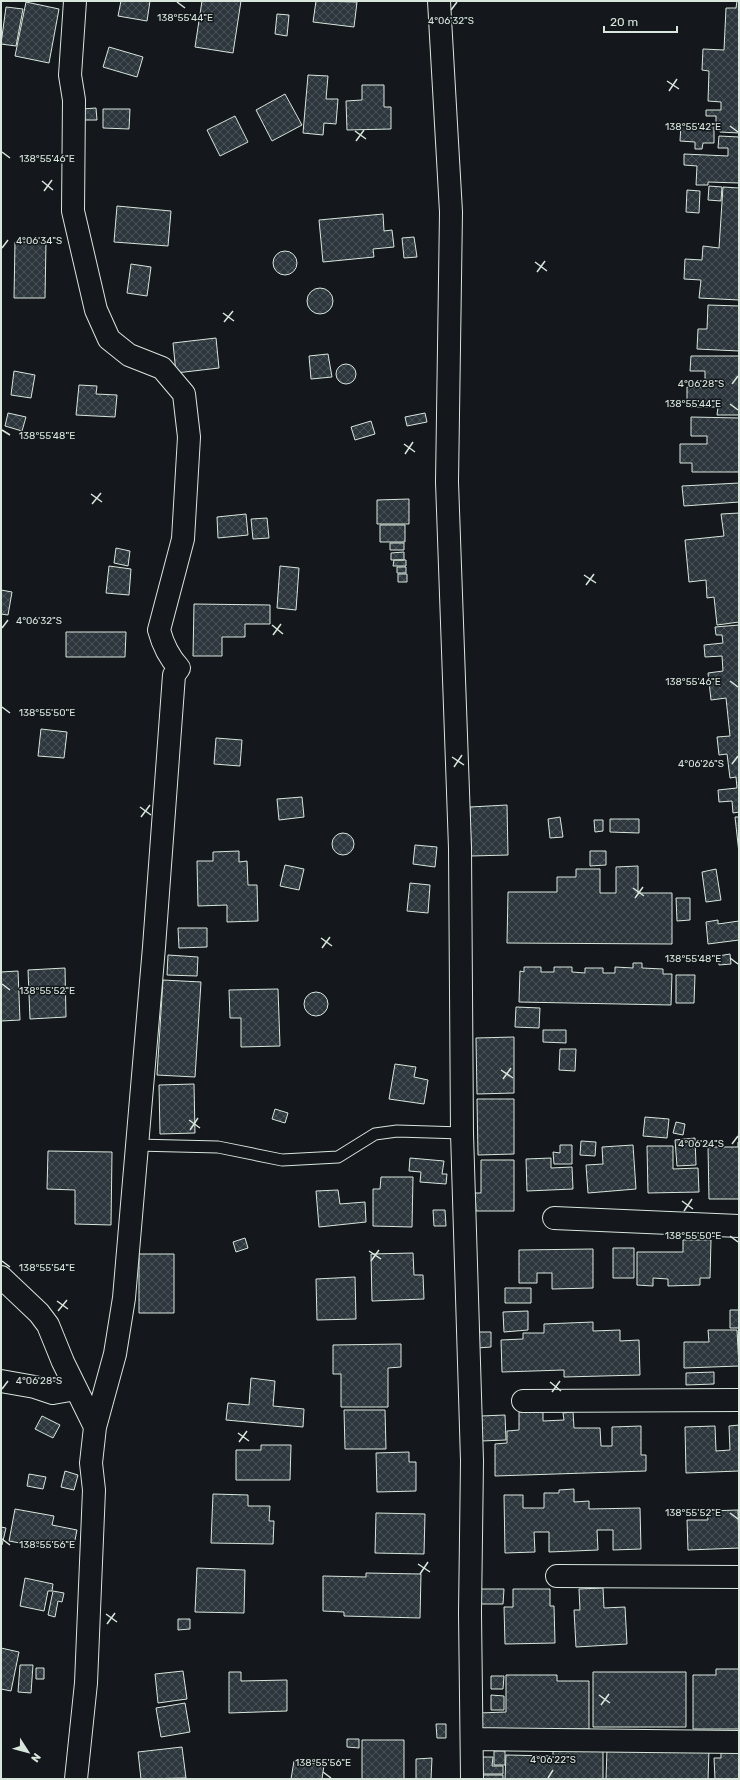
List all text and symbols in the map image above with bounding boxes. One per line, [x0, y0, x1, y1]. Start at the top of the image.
scale bar [604, 8, 677, 34]
text: 138°55'44"E [157, 12, 213, 24]
text: 4°06'32"S [428, 15, 474, 27]
text: 20 m [610, 15, 638, 29]
text: 138°55'42"E [665, 121, 721, 133]
text: 138°55'46"E [19, 153, 75, 165]
text: 4°06'34"S [16, 235, 62, 247]
text: 4°06'28"S [678, 378, 724, 390]
text: 138°55'44"E [665, 398, 721, 410]
text: 138°55'48"E [19, 430, 75, 442]
text: 4°06'32"S [16, 615, 62, 627]
text: 138°55'46"E [665, 676, 721, 688]
text: 138°55'50"E [19, 707, 75, 719]
text: 4°06'26"S [678, 758, 724, 770]
text: 138°55'48"E [665, 953, 721, 965]
text: 138°55'52"E [19, 985, 75, 997]
text: 4°06'24"S [678, 1138, 724, 1150]
text: 138°55'50"E [665, 1230, 721, 1242]
text: 138°55'54"E [19, 1262, 75, 1274]
text: 4°06'28"S [16, 1375, 62, 1387]
text: 138°55'52"E [665, 1507, 721, 1519]
text: 138°55'56"E [19, 1539, 75, 1551]
north arrow [8, 1732, 48, 1772]
text: N [28, 1751, 43, 1765]
text: 4°06'22"S [530, 1754, 576, 1766]
text: 138°55'56"E [295, 1757, 351, 1769]

